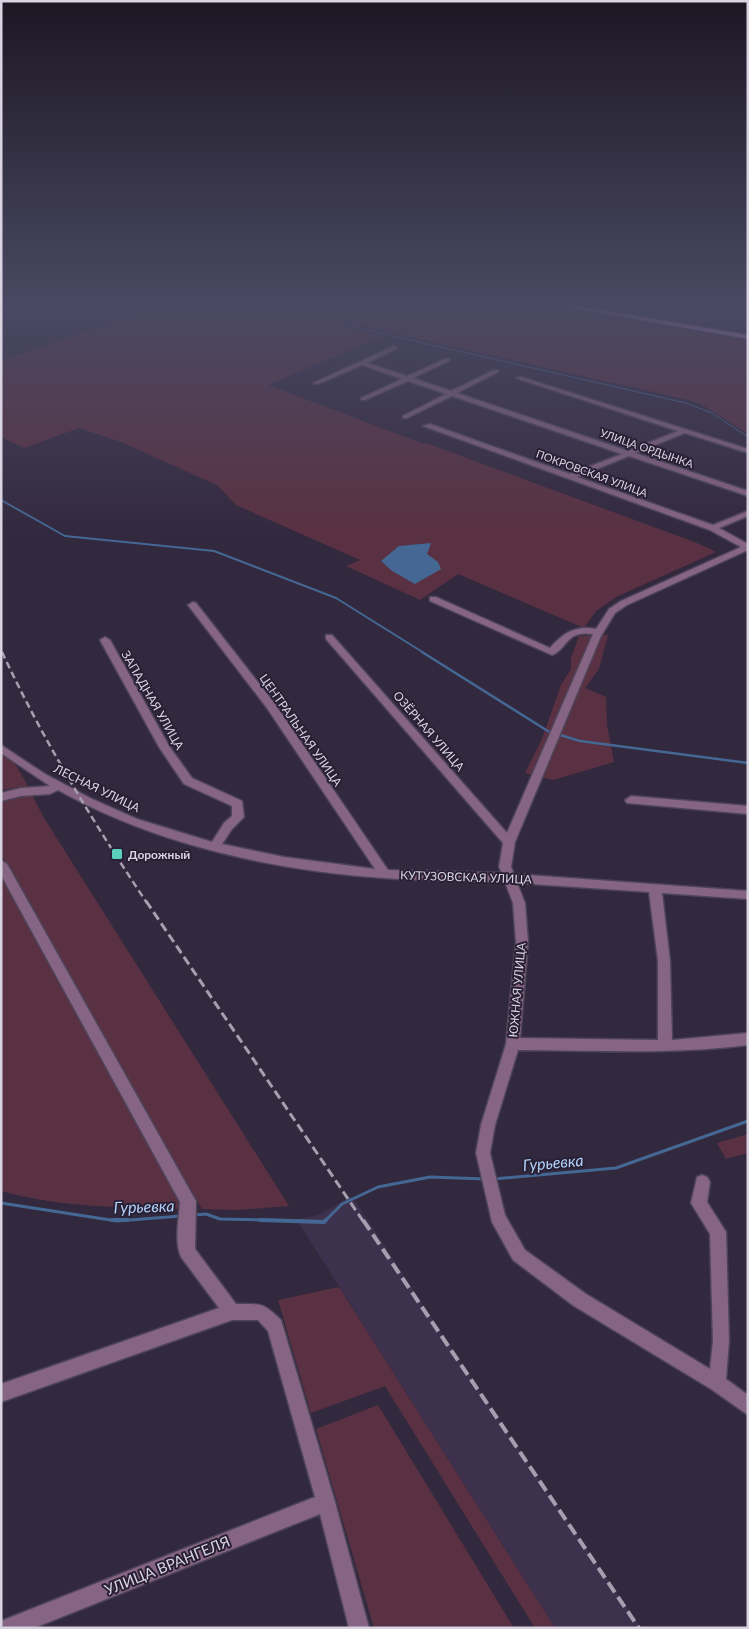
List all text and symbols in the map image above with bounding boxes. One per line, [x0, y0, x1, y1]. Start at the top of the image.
street label: УЛИЦА ОРДЫНКА [599, 426, 696, 470]
street label: ПОКРОВСКАЯ УЛИЦА [534, 447, 650, 499]
street label: ЗАПАДНАЯ УЛИЦА [119, 648, 188, 753]
street label: ЦЕНТРАЛЬНАЯ УЛИЦА [256, 671, 346, 790]
street label: ОЗЁРНАЯ УЛИЦА [390, 688, 468, 775]
street label: ЛЕСНАЯ УЛИЦА [51, 760, 143, 816]
marker: Дорожный [110, 847, 124, 861]
place label: Дорожный [128, 847, 190, 862]
street label: КУТУЗОВСКАЯ УЛИЦА [400, 867, 533, 887]
street label: ЮЖНАЯ УЛИЦА [505, 941, 529, 1038]
water label: Гурьевка [522, 1150, 584, 1174]
water label: Гурьевка [113, 1195, 175, 1217]
street label: УЛИЦА ВРАНГЕЛЯ [102, 1532, 232, 1598]

